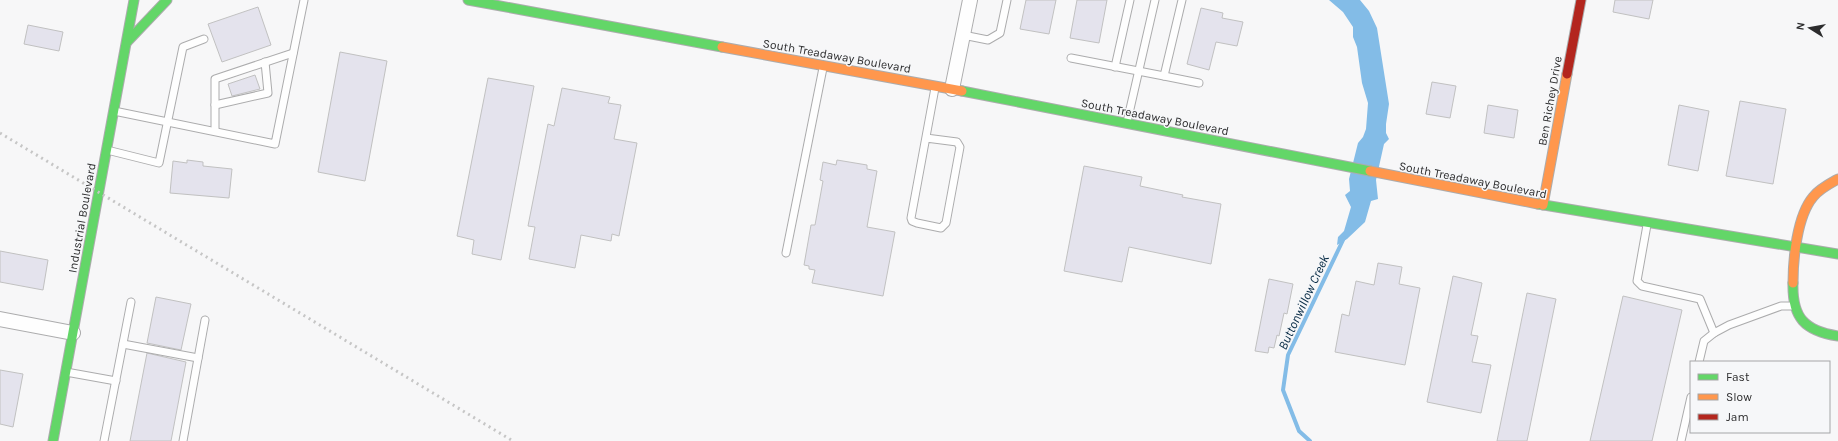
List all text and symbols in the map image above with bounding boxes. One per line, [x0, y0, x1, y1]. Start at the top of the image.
north arrow [1790, 8, 1830, 48]
text: N [1794, 21, 1808, 31]
street label: South Treadaway Boulevard [762, 36, 912, 76]
street label: Ben Richey Drive [1535, 55, 1565, 147]
street label: South Treadaway Boulevard [1080, 96, 1230, 138]
street label: South Treadaway Boulevard [1398, 159, 1548, 201]
street label: Industrial Boulevard [65, 162, 99, 274]
water label: Buttonwillow Creek [1275, 252, 1332, 352]
legend [1690, 361, 1830, 433]
text: Fast [1726, 370, 1750, 384]
text: Slow [1726, 390, 1752, 404]
text: Jam [1726, 410, 1749, 424]

